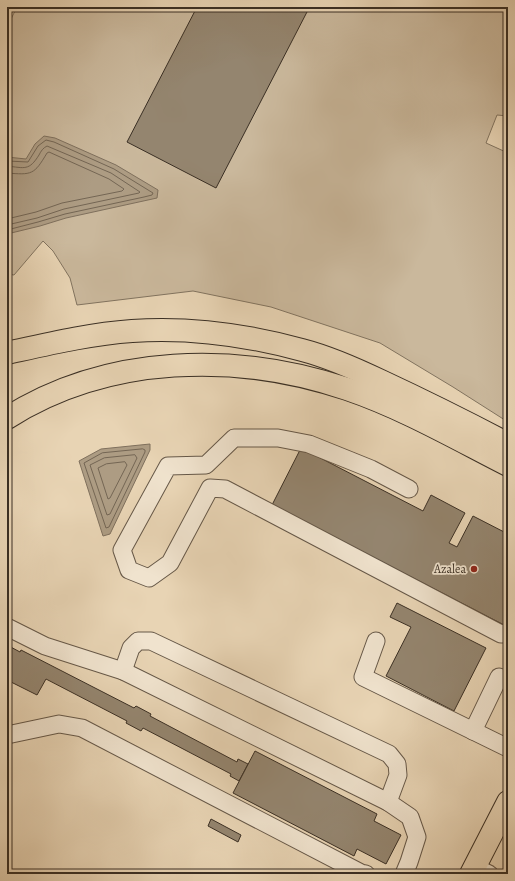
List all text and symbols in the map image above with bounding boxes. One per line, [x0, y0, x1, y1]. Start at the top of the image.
place label: Azalea [433, 561, 466, 577]
marker: Azalea [469, 564, 479, 574]

